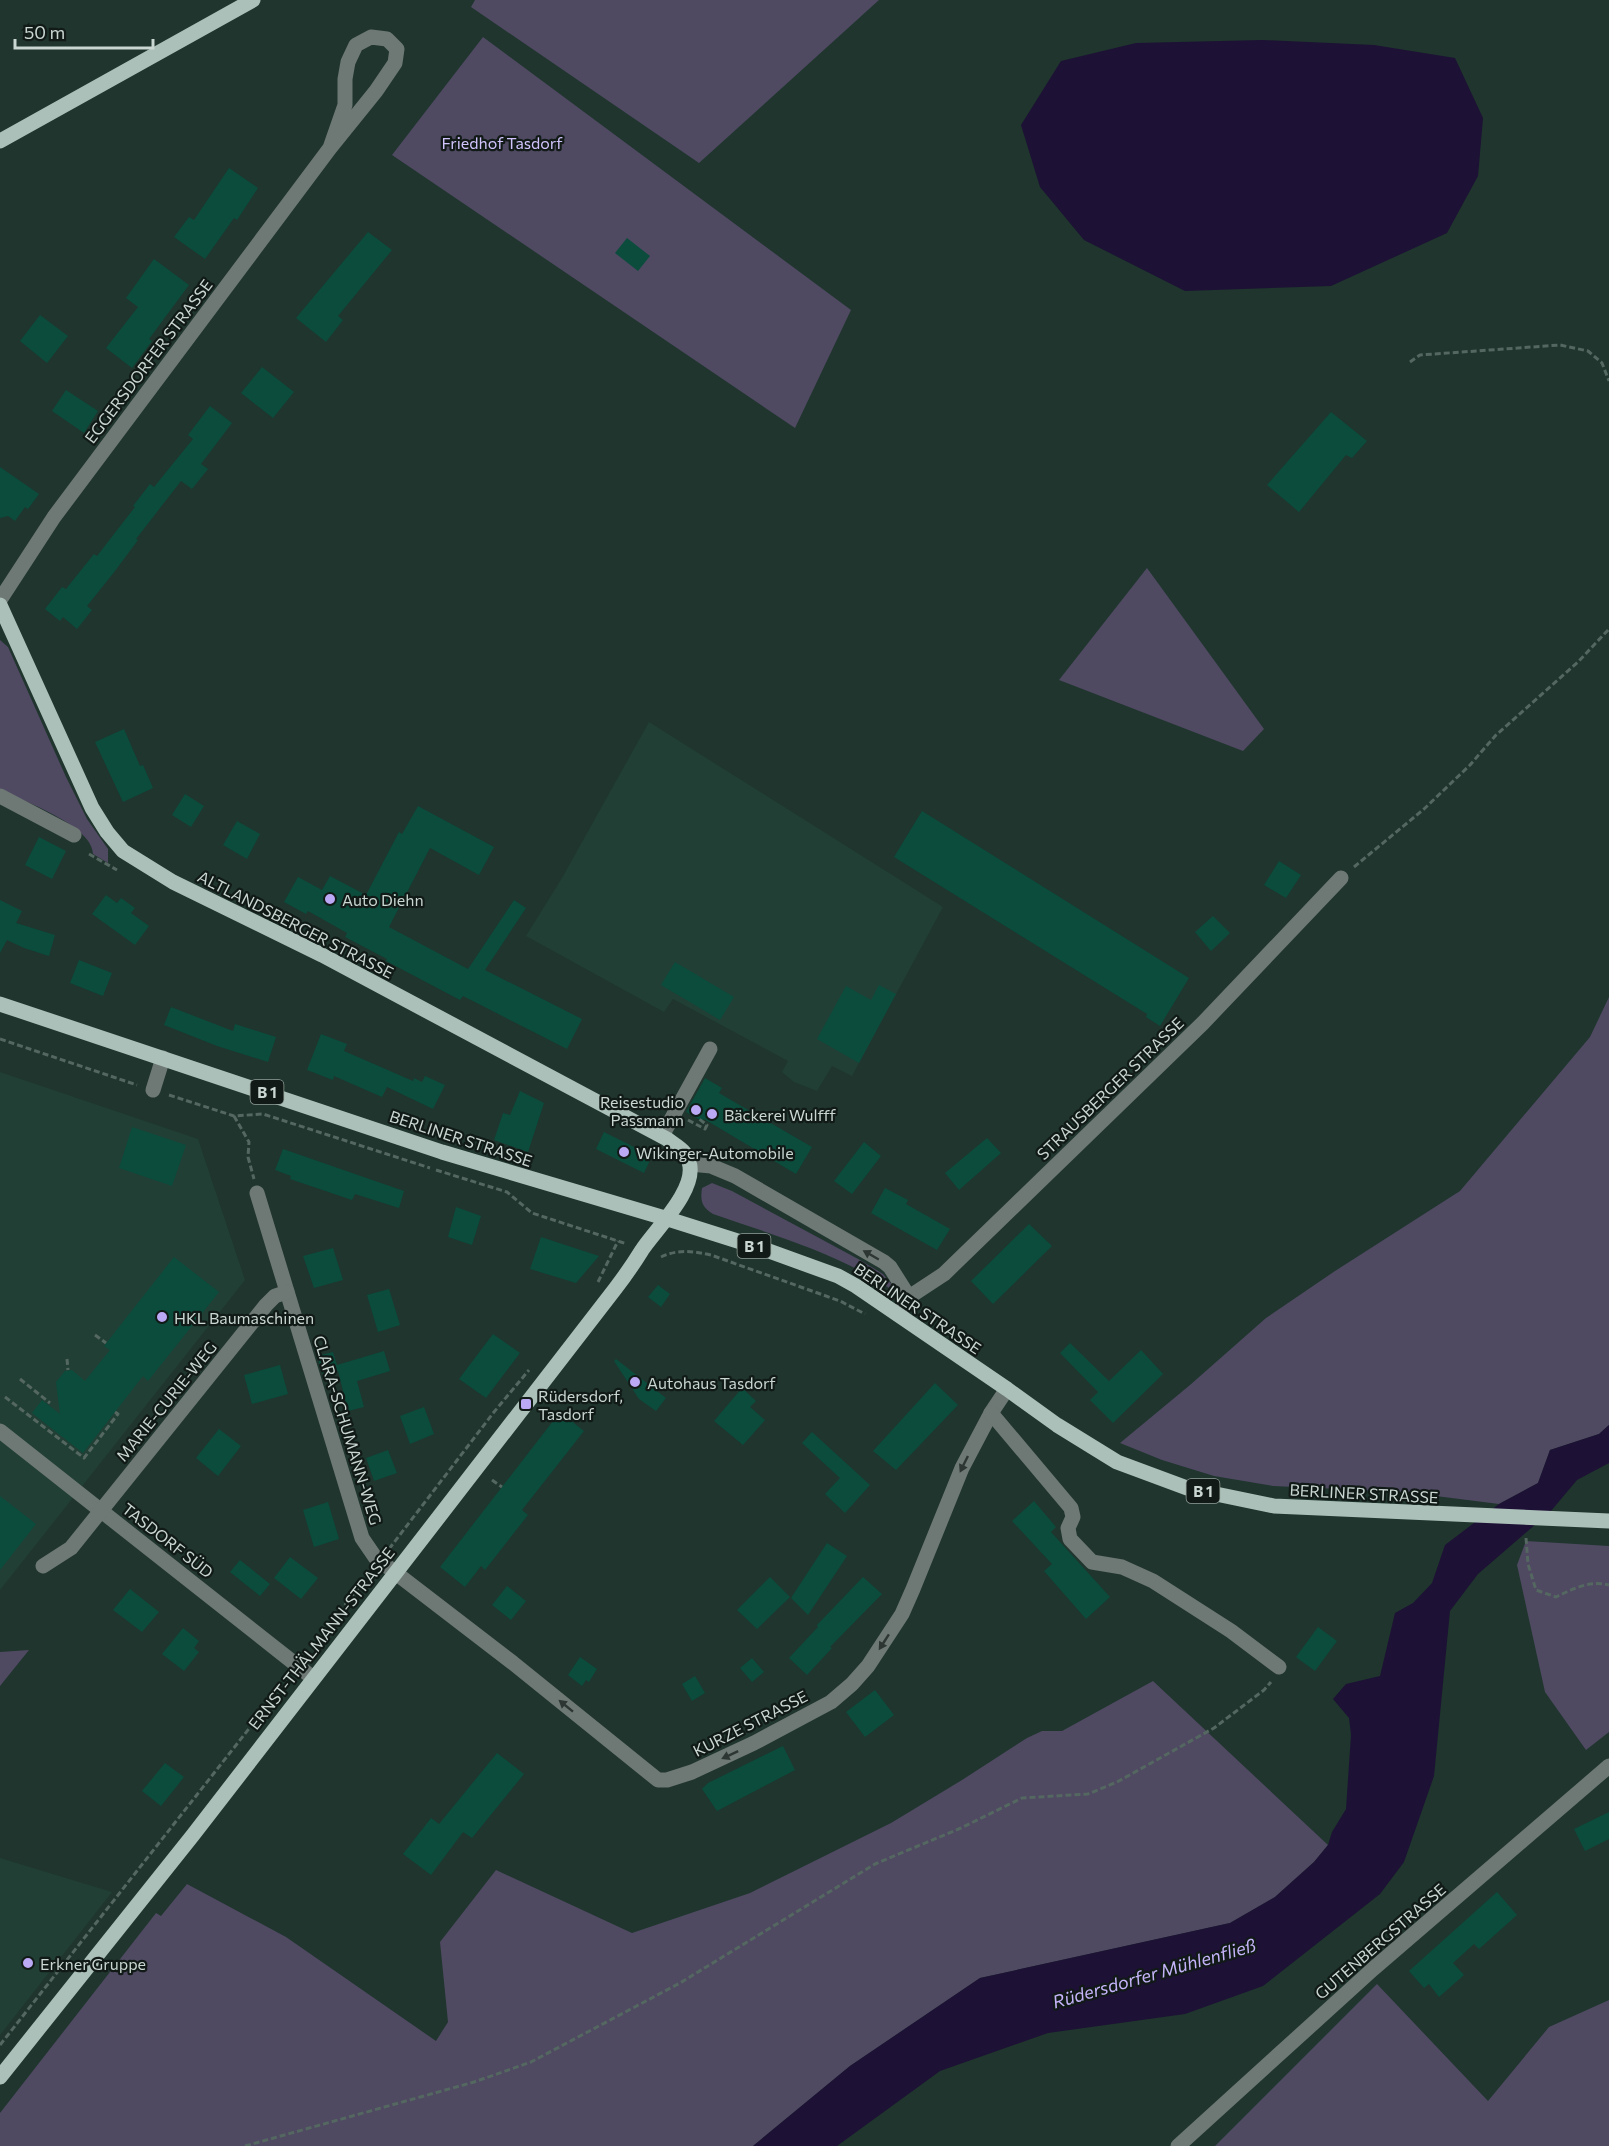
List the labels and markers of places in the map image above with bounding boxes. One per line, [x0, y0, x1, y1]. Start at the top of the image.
place label: Auto Diehn [342, 890, 424, 909]
marker: Auto Diehn [323, 892, 337, 906]
place label: Reisestudio Passmann [600, 1092, 684, 1129]
marker: Reisestudio Passmann [689, 1103, 703, 1117]
place label: Bäckerei Wulfff [724, 1105, 837, 1124]
marker: Bäckerei Wulfff [705, 1107, 719, 1121]
place label: Wikinger-Automobile [636, 1143, 794, 1162]
marker: Wikinger-Automobile [617, 1145, 631, 1159]
place label: HKL Baumaschinen [174, 1308, 314, 1327]
marker: HKL Baumaschinen [155, 1310, 169, 1324]
place label: Autohaus Tasdorf [647, 1373, 776, 1392]
marker: Autohaus Tasdorf [628, 1375, 642, 1389]
place label: Rüdersdorf, Tasdorf [538, 1386, 623, 1423]
marker: Rüdersdorf, Tasdorf [519, 1397, 533, 1411]
place label: Erkner Gruppe [40, 1954, 146, 1973]
marker: Erkner Gruppe [21, 1956, 35, 1970]

